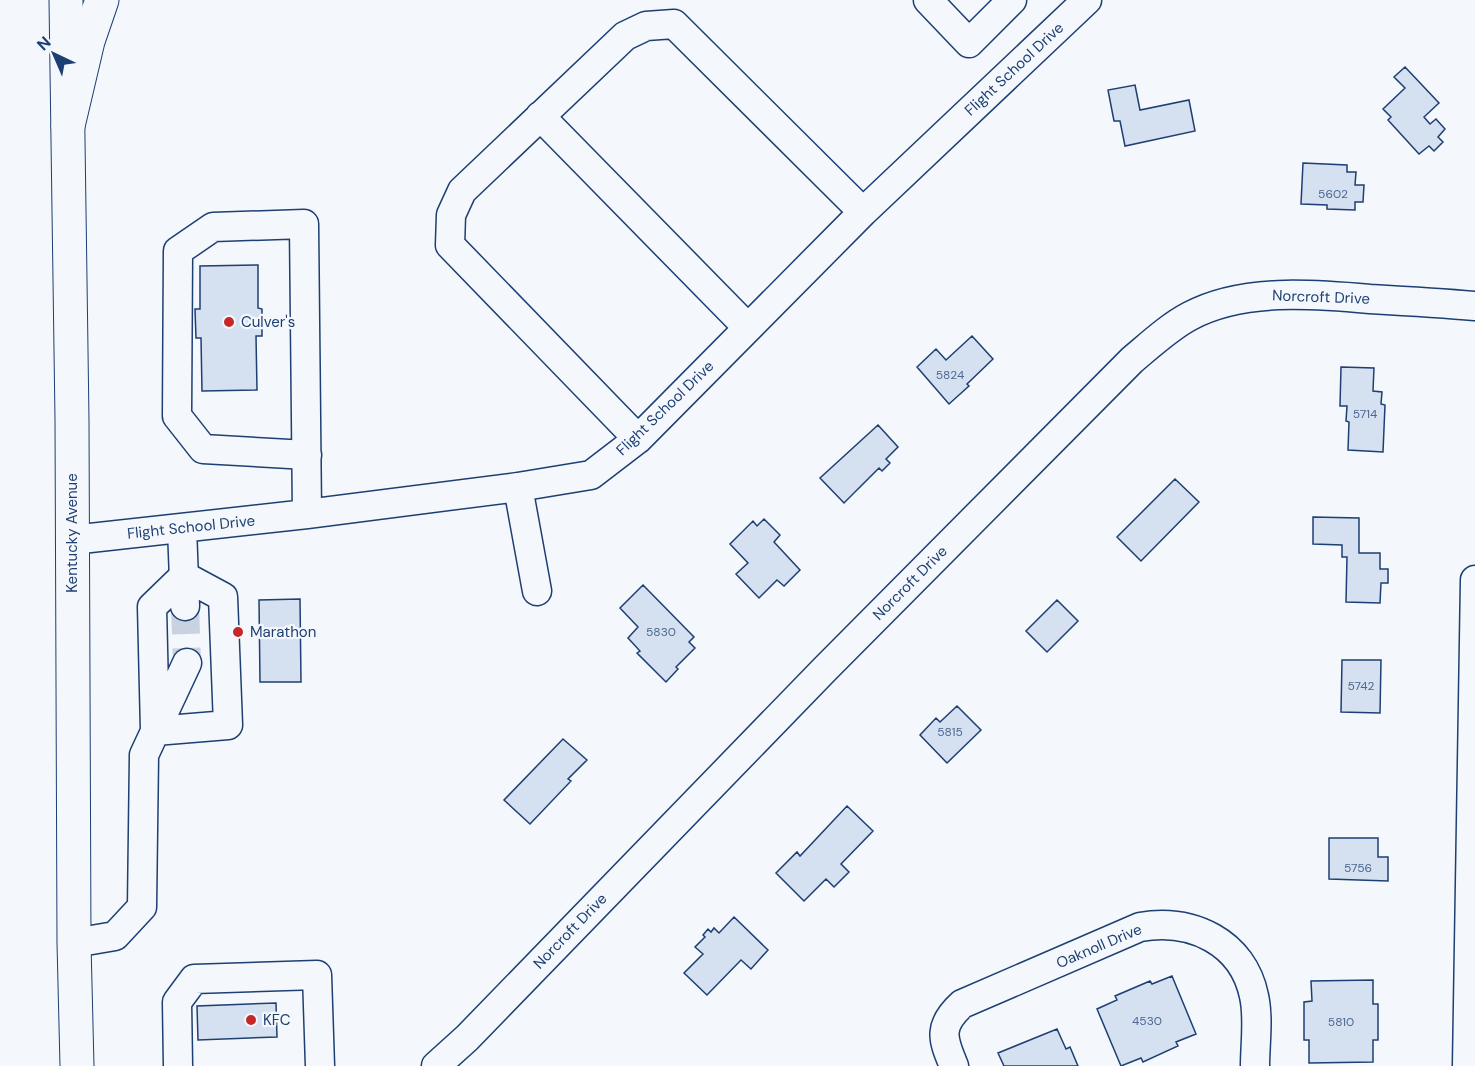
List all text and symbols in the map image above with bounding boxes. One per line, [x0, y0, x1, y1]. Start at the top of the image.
street label: Flight School Drive [960, 18, 1068, 120]
north arrow [24, 24, 84, 84]
text: N [32, 32, 55, 55]
house number: 5602 [1318, 186, 1348, 202]
street label: Norcroft Drive [1272, 285, 1370, 309]
place label: Culver's [241, 312, 295, 332]
marker: Culver's [222, 315, 236, 329]
street label: Flight School Drive [612, 356, 718, 460]
house number: 5824 [936, 367, 964, 383]
house number: 5714 [1353, 406, 1377, 422]
street label: Kentucky Avenue [62, 473, 82, 593]
street label: Flight School Drive [126, 510, 256, 544]
street label: Norcroft Drive [868, 541, 952, 625]
place label: Marathon [250, 622, 316, 642]
house number: 5830 [646, 624, 676, 640]
marker: Marathon [231, 625, 245, 639]
house number: 5742 [1347, 678, 1375, 694]
house number: 5815 [937, 724, 963, 740]
house number: 5756 [1344, 860, 1372, 876]
street label: Norcroft Drive [529, 889, 611, 973]
street label: Oaknoll Drive [1053, 919, 1145, 973]
place label: KFC [263, 1010, 291, 1030]
marker: KFC [244, 1013, 258, 1027]
house number: 4530 [1132, 1013, 1162, 1029]
house number: 5810 [1328, 1014, 1354, 1030]

